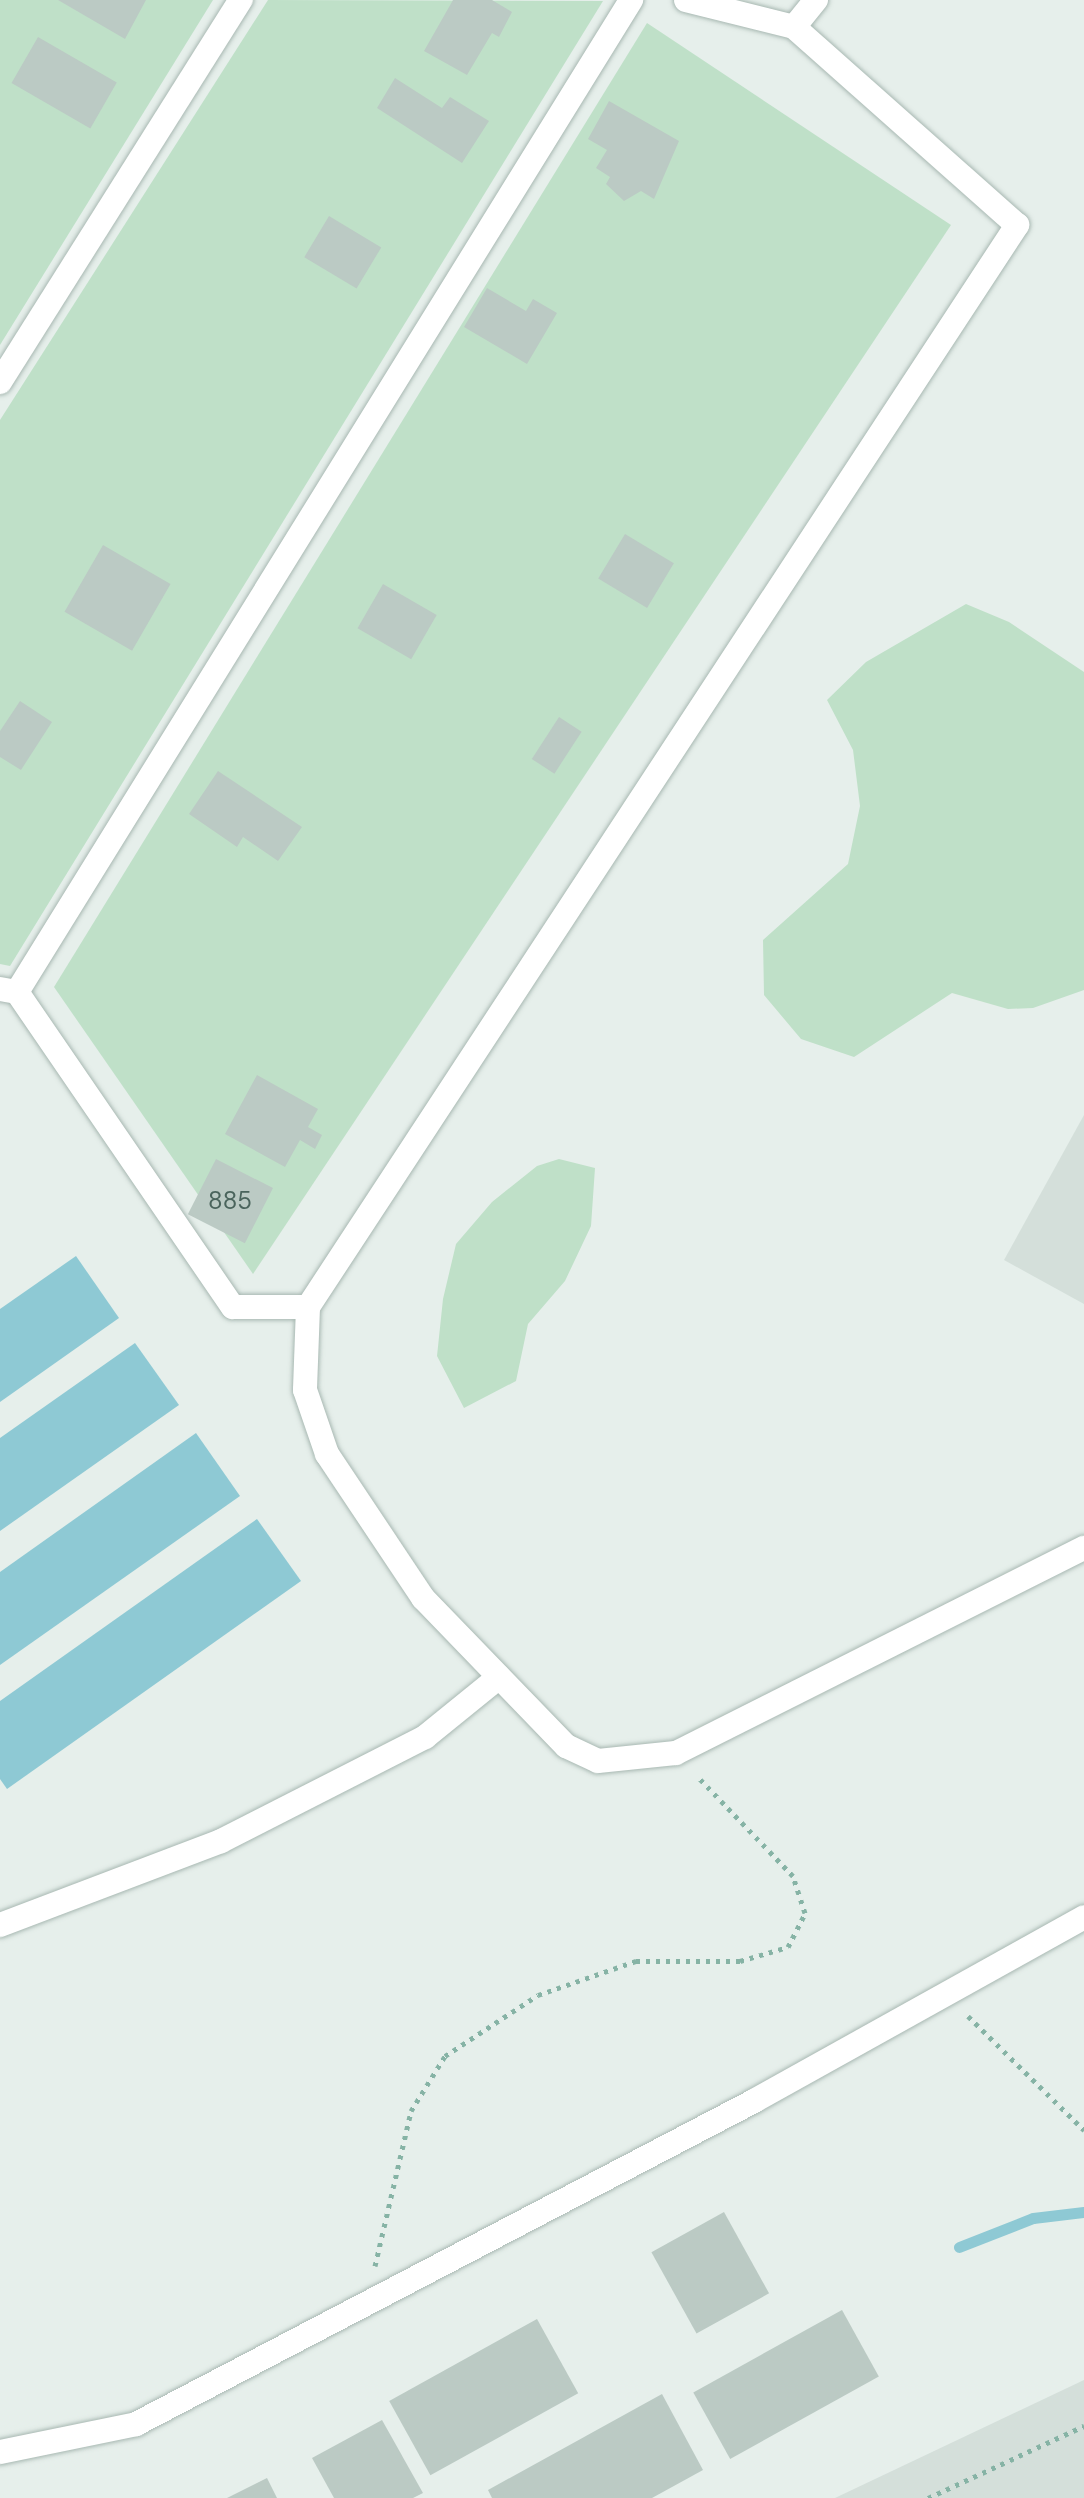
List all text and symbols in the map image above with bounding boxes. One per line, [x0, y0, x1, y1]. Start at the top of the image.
house number: 885 [208, 1187, 252, 1215]

